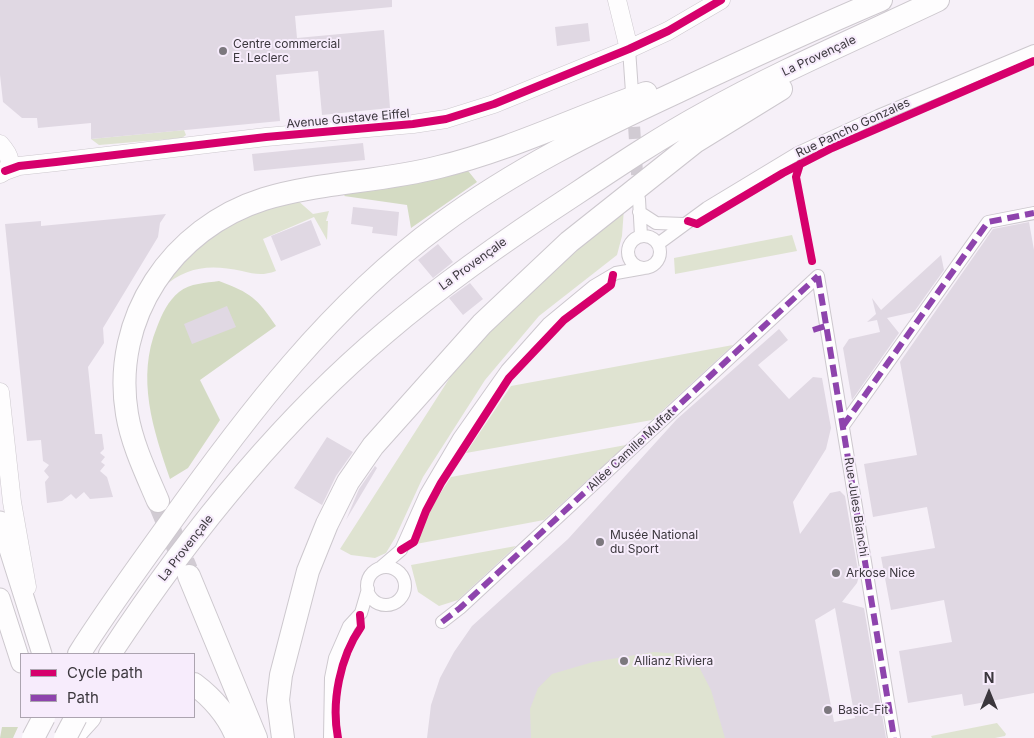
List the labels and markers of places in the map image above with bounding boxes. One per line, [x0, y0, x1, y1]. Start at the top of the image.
place label: Centre commercial E. Leclerc [233, 37, 340, 65]
marker: Centre commercial E. Leclerc [217, 45, 229, 57]
place label: Musée National du Sport [610, 528, 698, 556]
marker: Musée National du Sport [594, 536, 606, 548]
place label: Arkose Nice [846, 566, 915, 580]
marker: Arkose Nice [830, 567, 842, 579]
place label: Allianz Riviera [634, 654, 713, 668]
marker: Allianz Riviera [618, 655, 630, 667]
place label: Basic-Fit [838, 703, 888, 717]
marker: Basic-Fit [822, 704, 834, 716]

